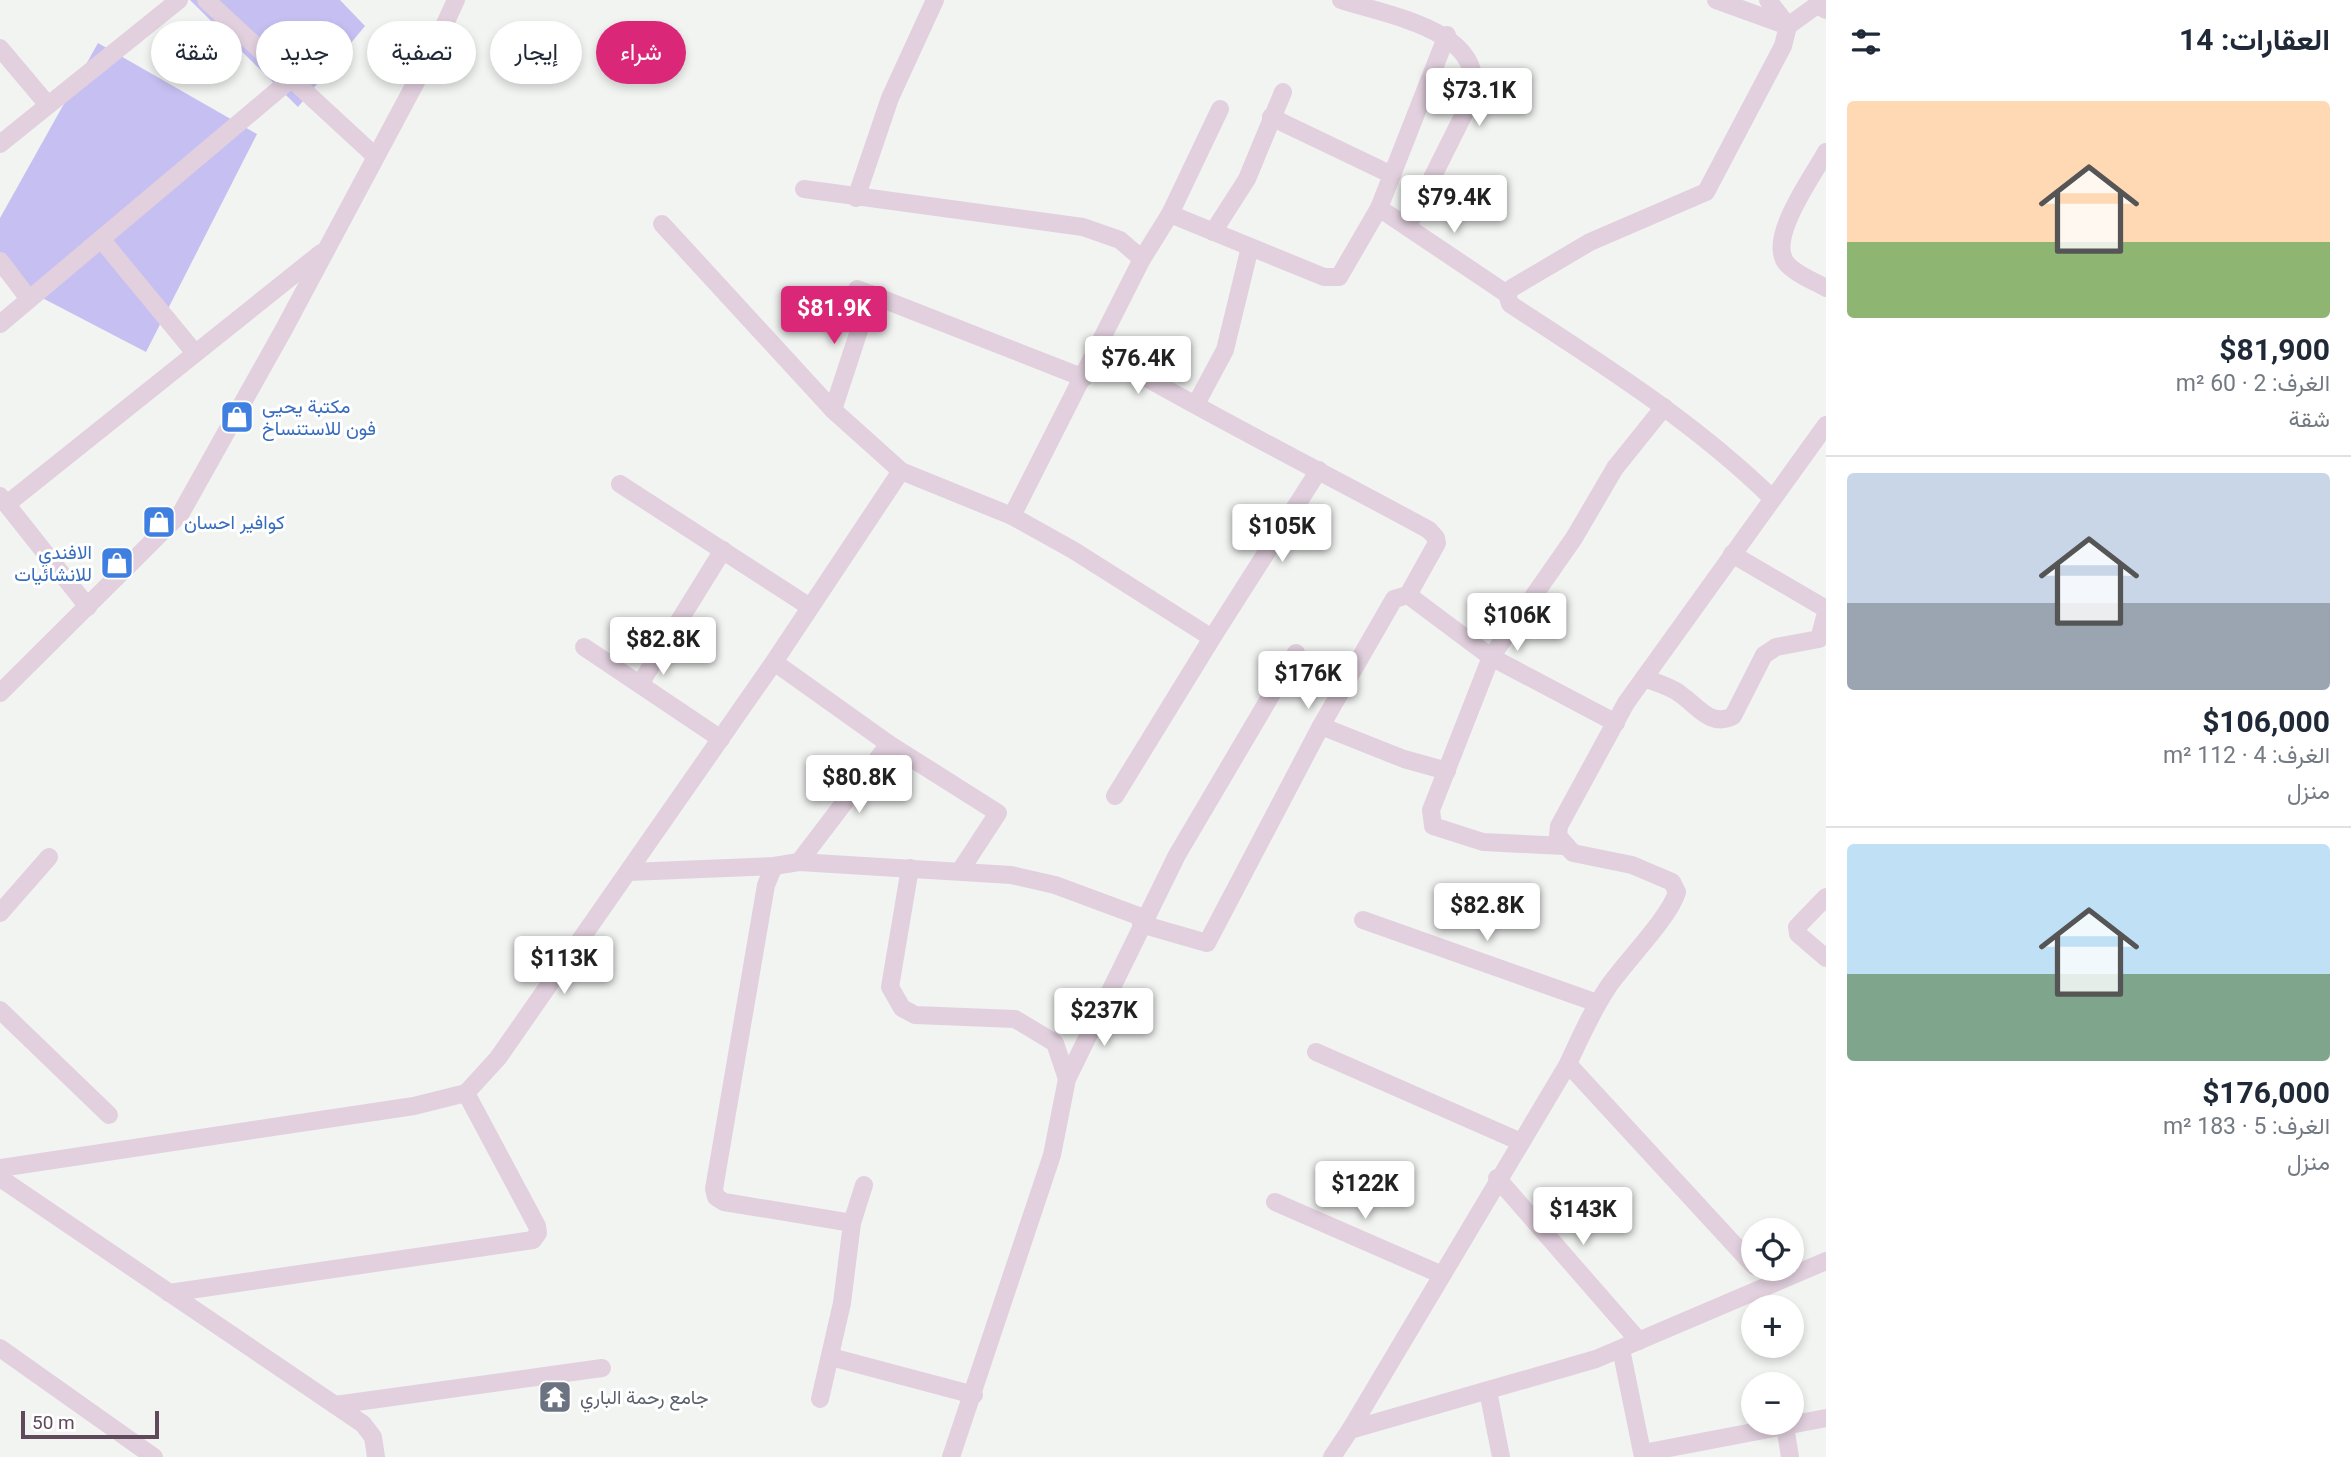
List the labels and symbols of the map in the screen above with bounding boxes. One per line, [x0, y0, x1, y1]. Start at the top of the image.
pin: $73.1K [1422, 68, 1536, 128]
pin: $79.4K [1397, 176, 1511, 235]
pin: $81.9K [777, 286, 891, 346]
pin: $76.4K [1081, 336, 1195, 396]
place label: مكتبة يحيى فون للاستنساخ [262, 395, 376, 441]
shop icon: مكتبة يحيى فون للاستنساخ [218, 398, 256, 436]
shop icon: كوافير احسان [140, 503, 178, 541]
pin: $105K [1233, 504, 1331, 564]
place label: كوافير احسان [184, 511, 285, 534]
place label: الافندي للانشائيات [14, 541, 92, 586]
shop icon: الافندي للانشائيات [98, 544, 136, 582]
pin: $106K [1468, 594, 1566, 653]
pin: $82.8K [606, 618, 720, 677]
pin: $176K [1259, 652, 1357, 711]
pin: $80.8K [802, 756, 916, 815]
pin: $82.8K [1430, 884, 1544, 943]
pin: $113K [515, 936, 613, 996]
pin: $237K [1055, 988, 1153, 1048]
pin: $122K [1316, 1162, 1414, 1221]
pin: $143K [1534, 1188, 1632, 1247]
temple icon: جامع رحمة الباري [536, 1378, 574, 1416]
place label: جامع رحمة الباري [580, 1386, 709, 1413]
scale bar [21, 1408, 159, 1440]

